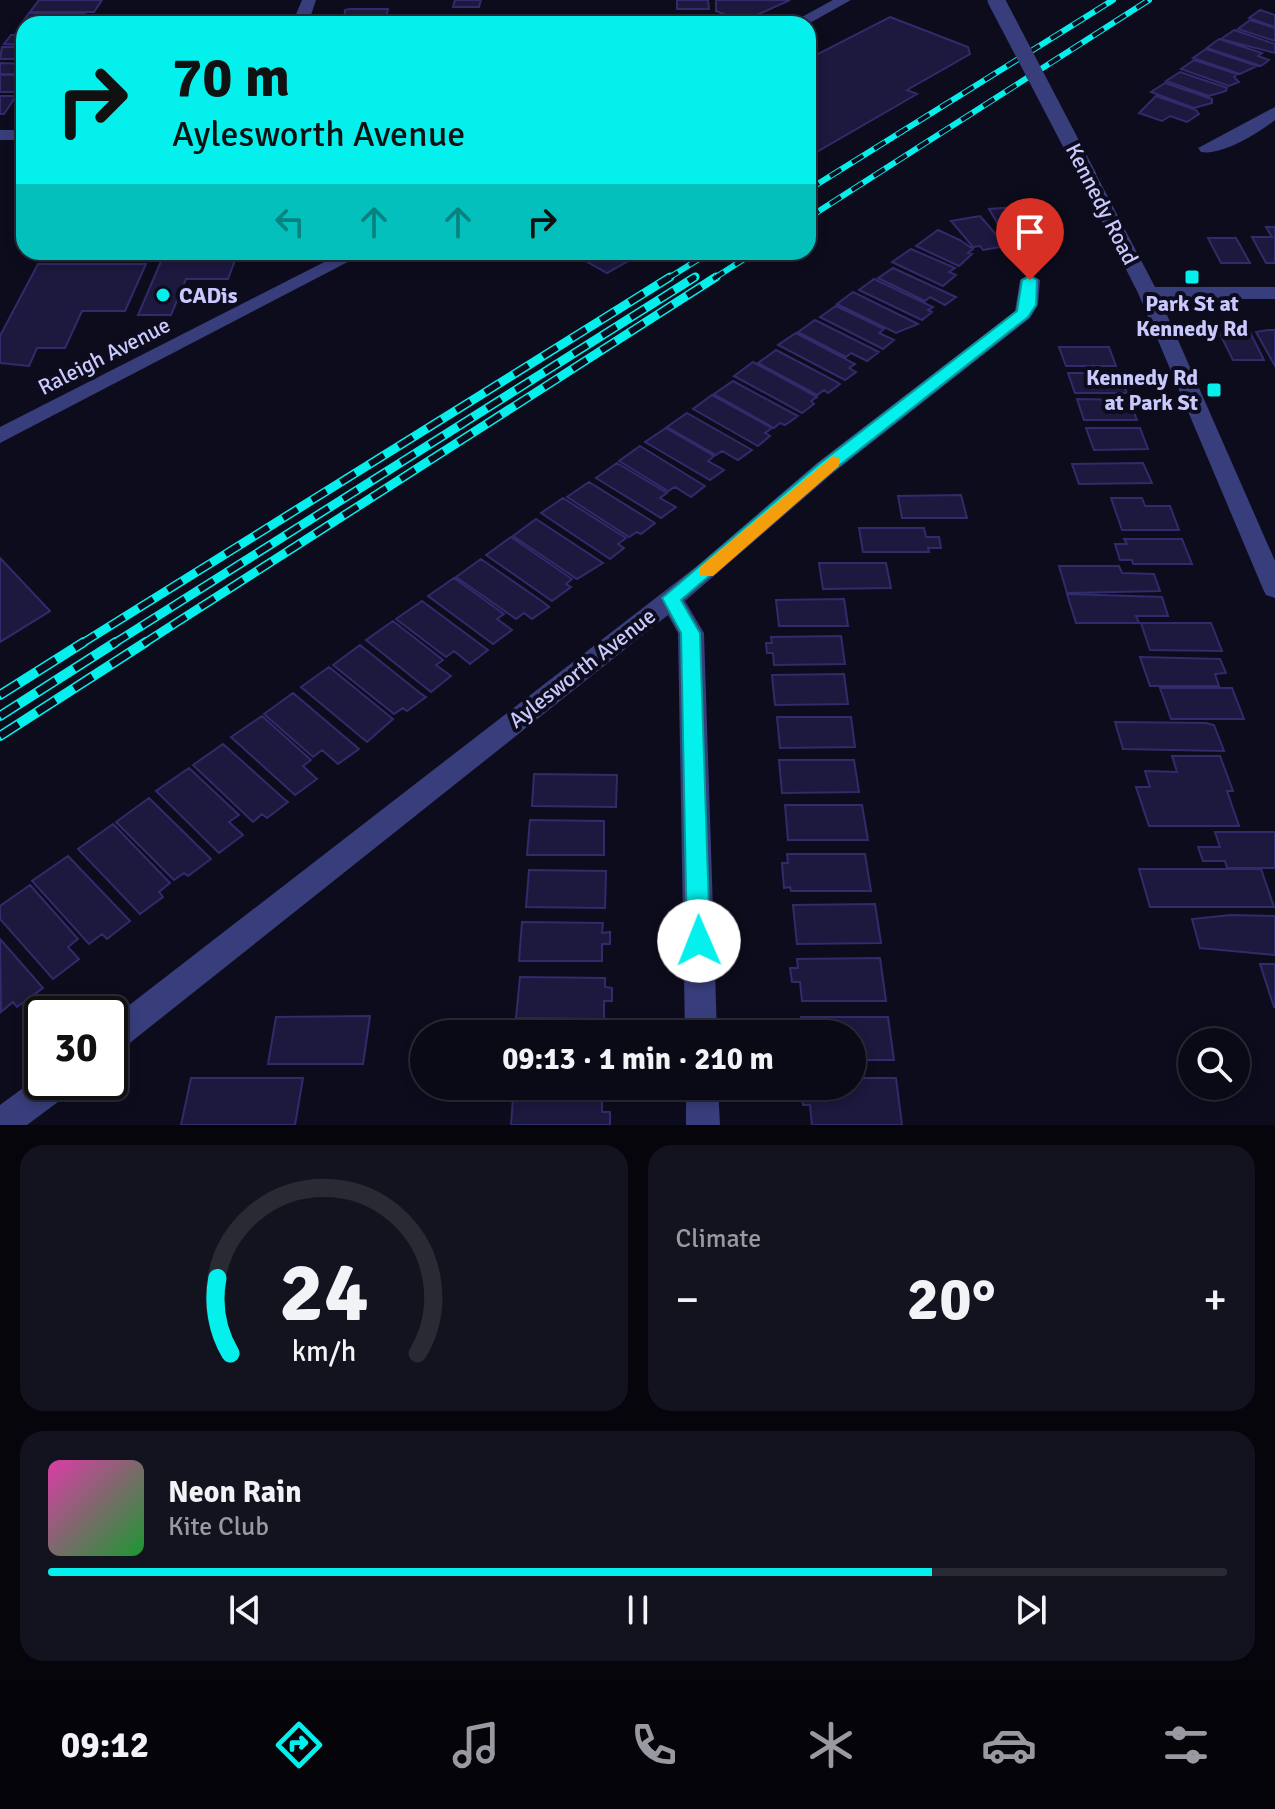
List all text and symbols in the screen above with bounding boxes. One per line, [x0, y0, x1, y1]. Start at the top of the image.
text: 70 m [172, 43, 290, 112]
icon: right [40, 48, 144, 152]
text: Aylesworth Avenue [172, 112, 465, 157]
street label: Kennedy Road [1060, 139, 1144, 269]
pin [996, 198, 1064, 280]
icon: left [268, 200, 312, 244]
icon: ahead [352, 200, 396, 244]
icon: ahead [436, 200, 480, 244]
icon: right [520, 200, 564, 244]
icon: arrive [1008, 210, 1052, 254]
marker: Park St at Kennedy Rd [1183, 268, 1201, 286]
place label: CADis [179, 282, 238, 309]
marker: CADis [154, 286, 172, 304]
place label: Park St at Kennedy Rd [1136, 290, 1248, 342]
street label: Raleigh Avenue [33, 311, 175, 401]
place label: Kennedy Rd at Park St [1086, 364, 1198, 416]
marker: Kennedy Rd at Park St [1205, 381, 1223, 399]
street label: Aylesworth Avenue [503, 602, 661, 734]
position arrow [657, 899, 741, 983]
speed limit sign: 30 [24, 996, 128, 1100]
map controls [1178, 1028, 1250, 1100]
button: search [1178, 1028, 1250, 1100]
text: 09:13 · 1 min · 210 m [502, 1041, 774, 1078]
text: Climate [676, 1223, 761, 1255]
text: 24 [279, 1242, 369, 1344]
text: 20° [907, 1263, 996, 1337]
text: − [676, 1273, 699, 1327]
text: + [1203, 1273, 1227, 1327]
text: km/h [291, 1334, 356, 1369]
text: Neon Rain [168, 1474, 302, 1511]
text: Kite Club [168, 1511, 269, 1543]
icon: previous [223, 1588, 267, 1632]
icon: pause [616, 1588, 660, 1632]
icon: next [1009, 1588, 1053, 1632]
icon: directions [271, 1717, 327, 1773]
icon: music [448, 1717, 504, 1773]
icon: phone [626, 1717, 682, 1773]
icon: climate [803, 1717, 859, 1773]
icon: car [981, 1717, 1037, 1773]
icon: filters [1158, 1717, 1214, 1773]
text: 09:12 [61, 1723, 149, 1768]

